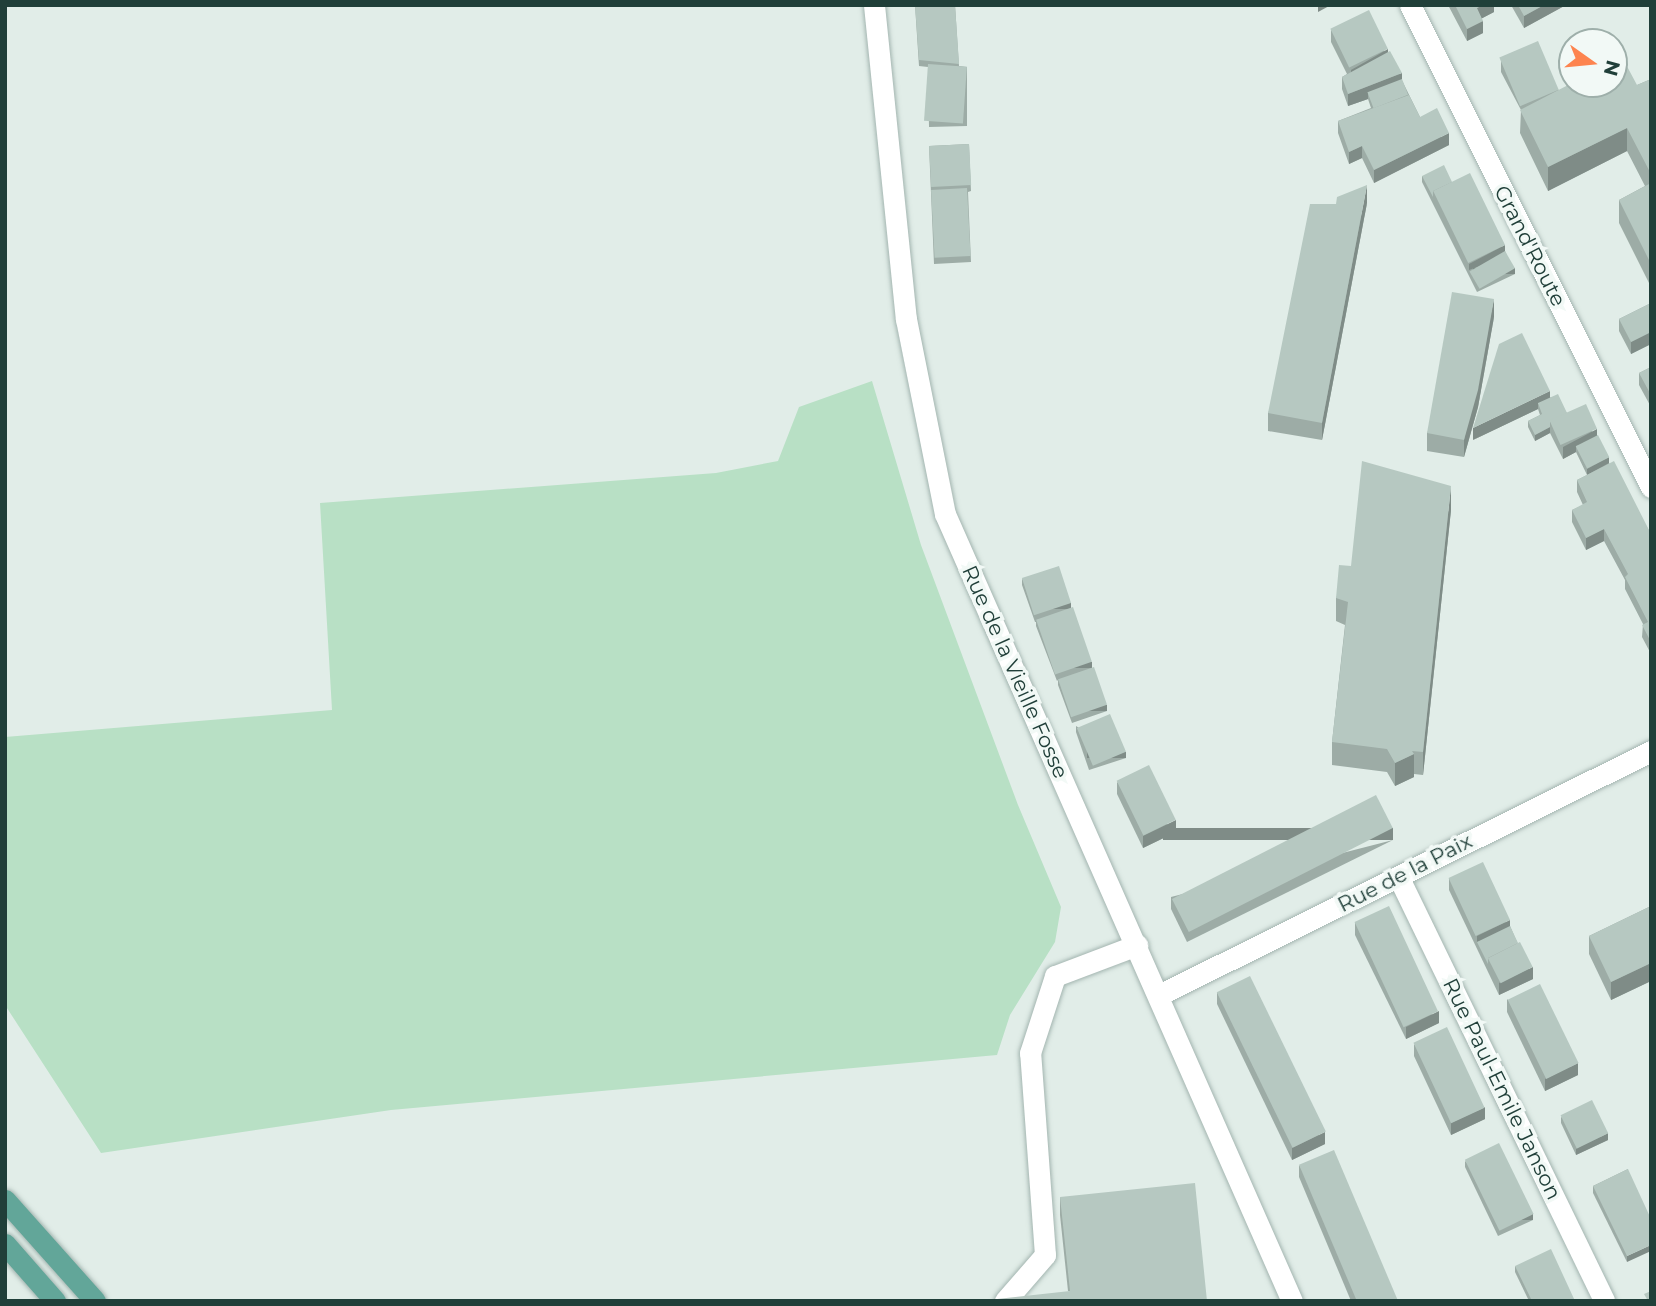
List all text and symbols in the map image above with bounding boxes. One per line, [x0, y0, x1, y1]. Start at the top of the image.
north arrow [1558, 28, 1628, 98]
text: N [1599, 58, 1625, 78]
street label: Grand'Route [1489, 181, 1571, 311]
street label: Rue de la Vieille Fosse [957, 562, 1073, 782]
street label: Rue de la Paix [1334, 828, 1476, 918]
street label: Rue Paul-Emile Janson [1437, 974, 1567, 1204]

